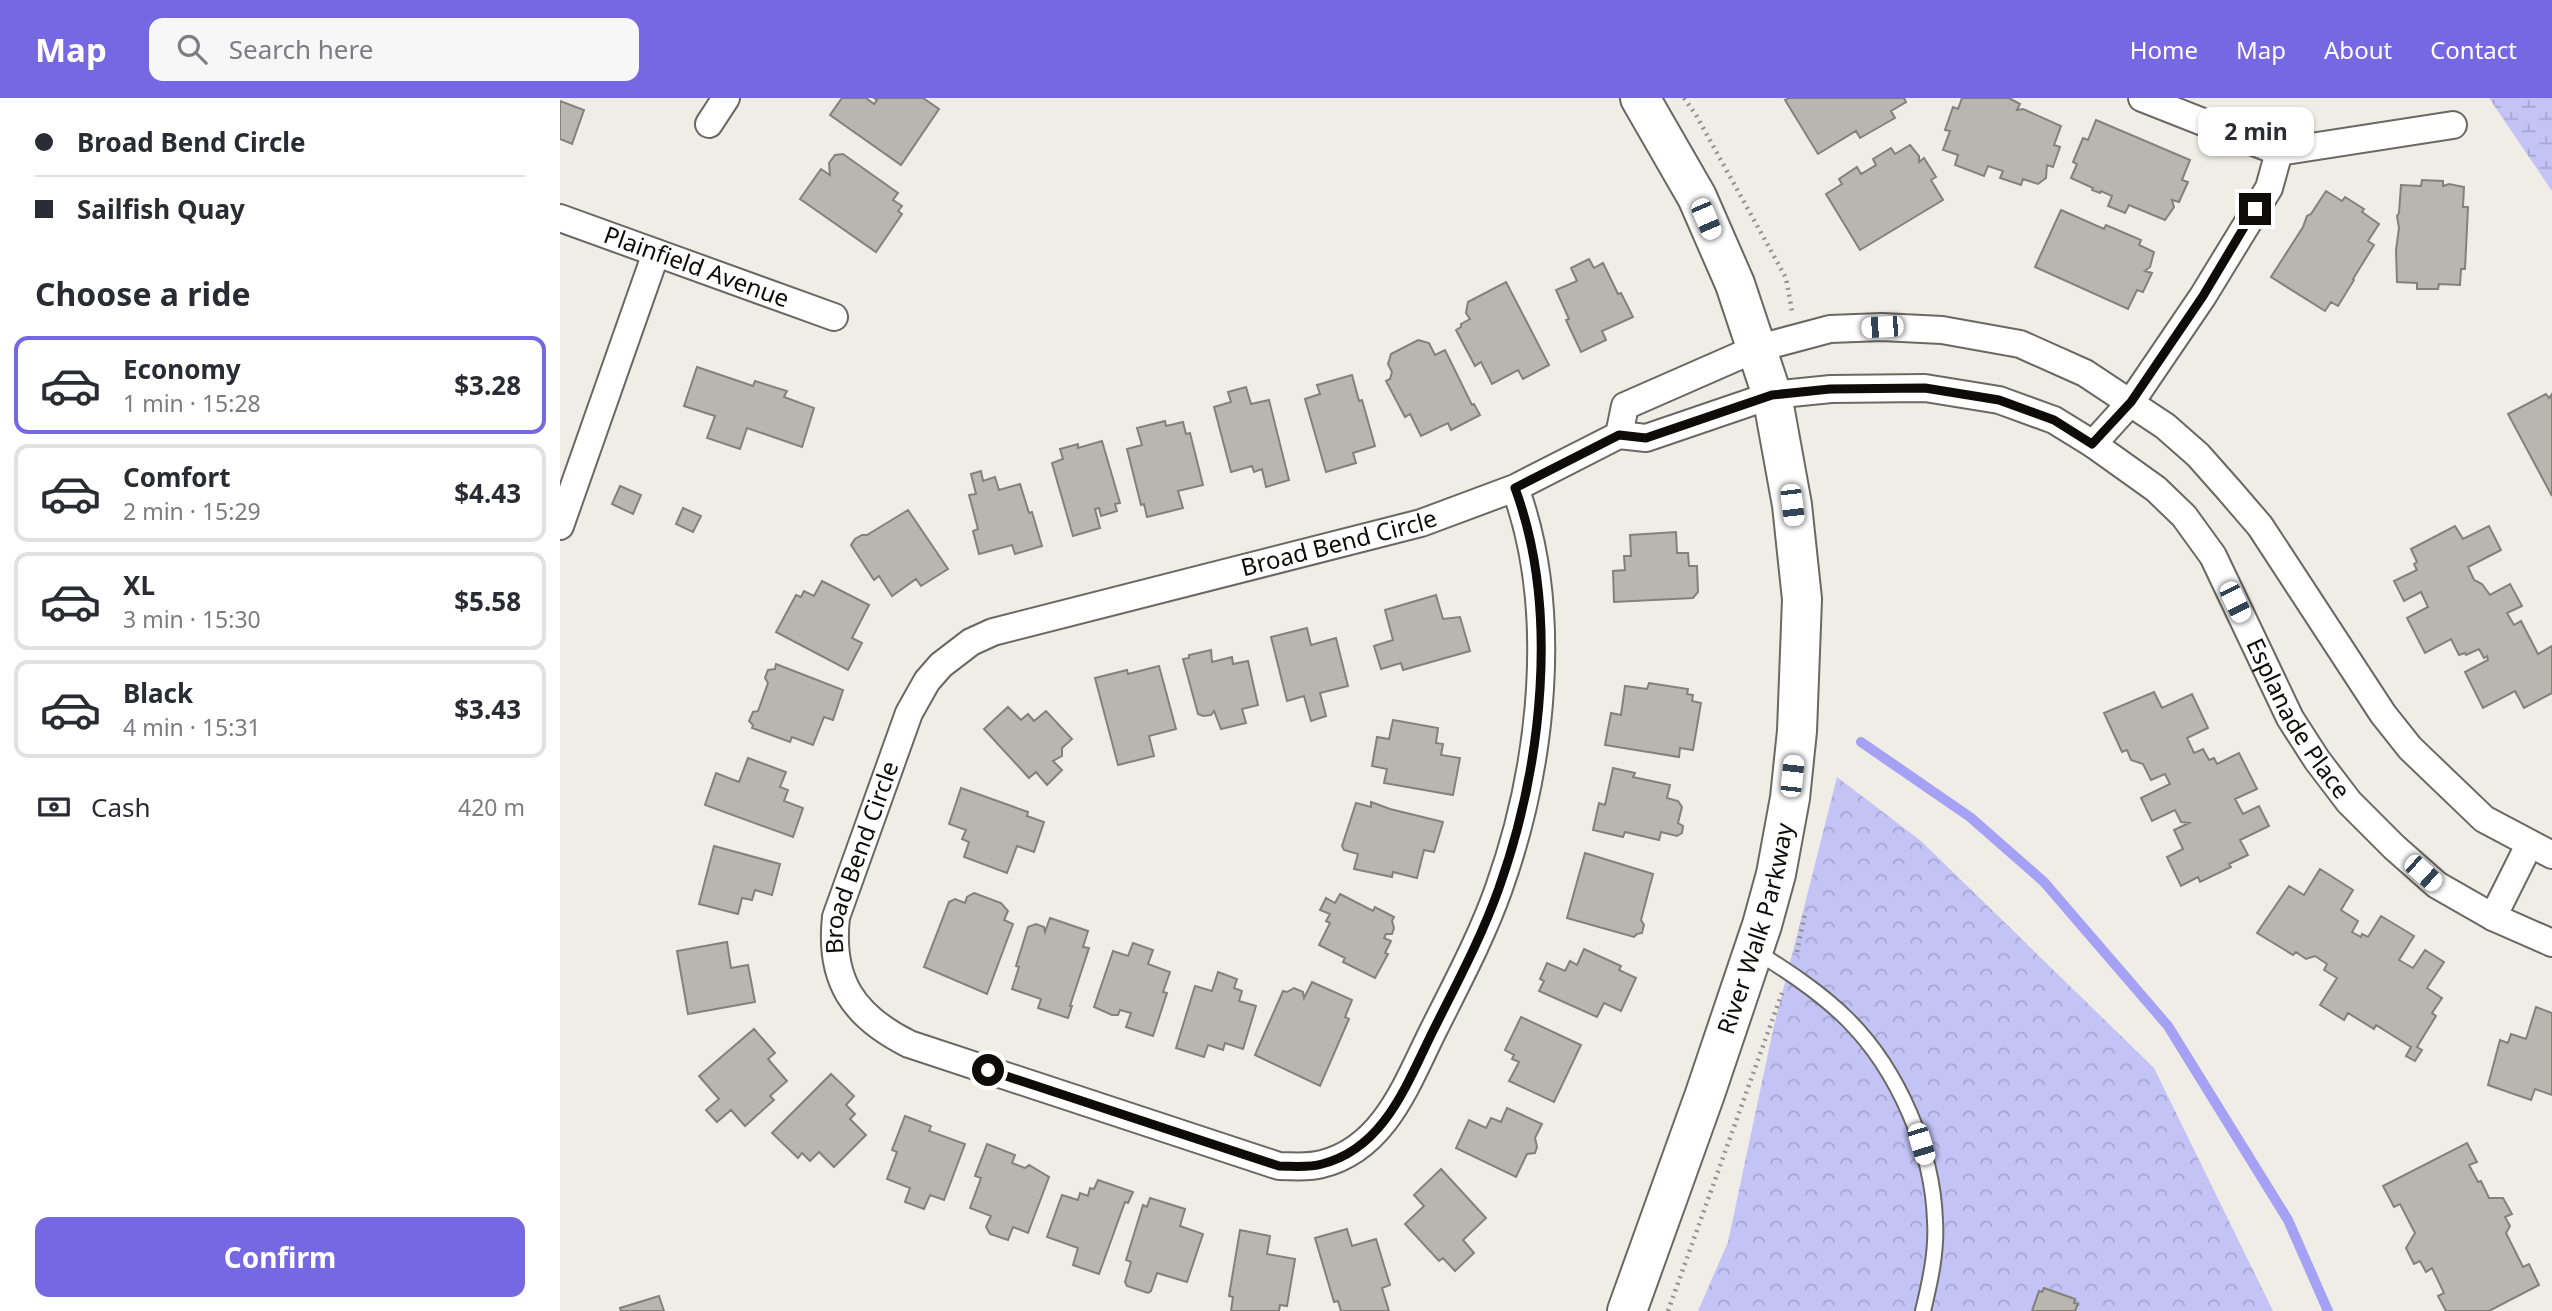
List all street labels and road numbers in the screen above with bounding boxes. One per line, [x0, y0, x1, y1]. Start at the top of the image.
street label: Plainfield Avenue [600, 217, 794, 314]
street label: Broad Bend Circle [1237, 501, 1441, 583]
street label: Esplanade Place [2239, 632, 2359, 805]
street label: Broad Bend Circle [817, 756, 905, 955]
street label: River Walk Parkway [1708, 819, 1800, 1038]

